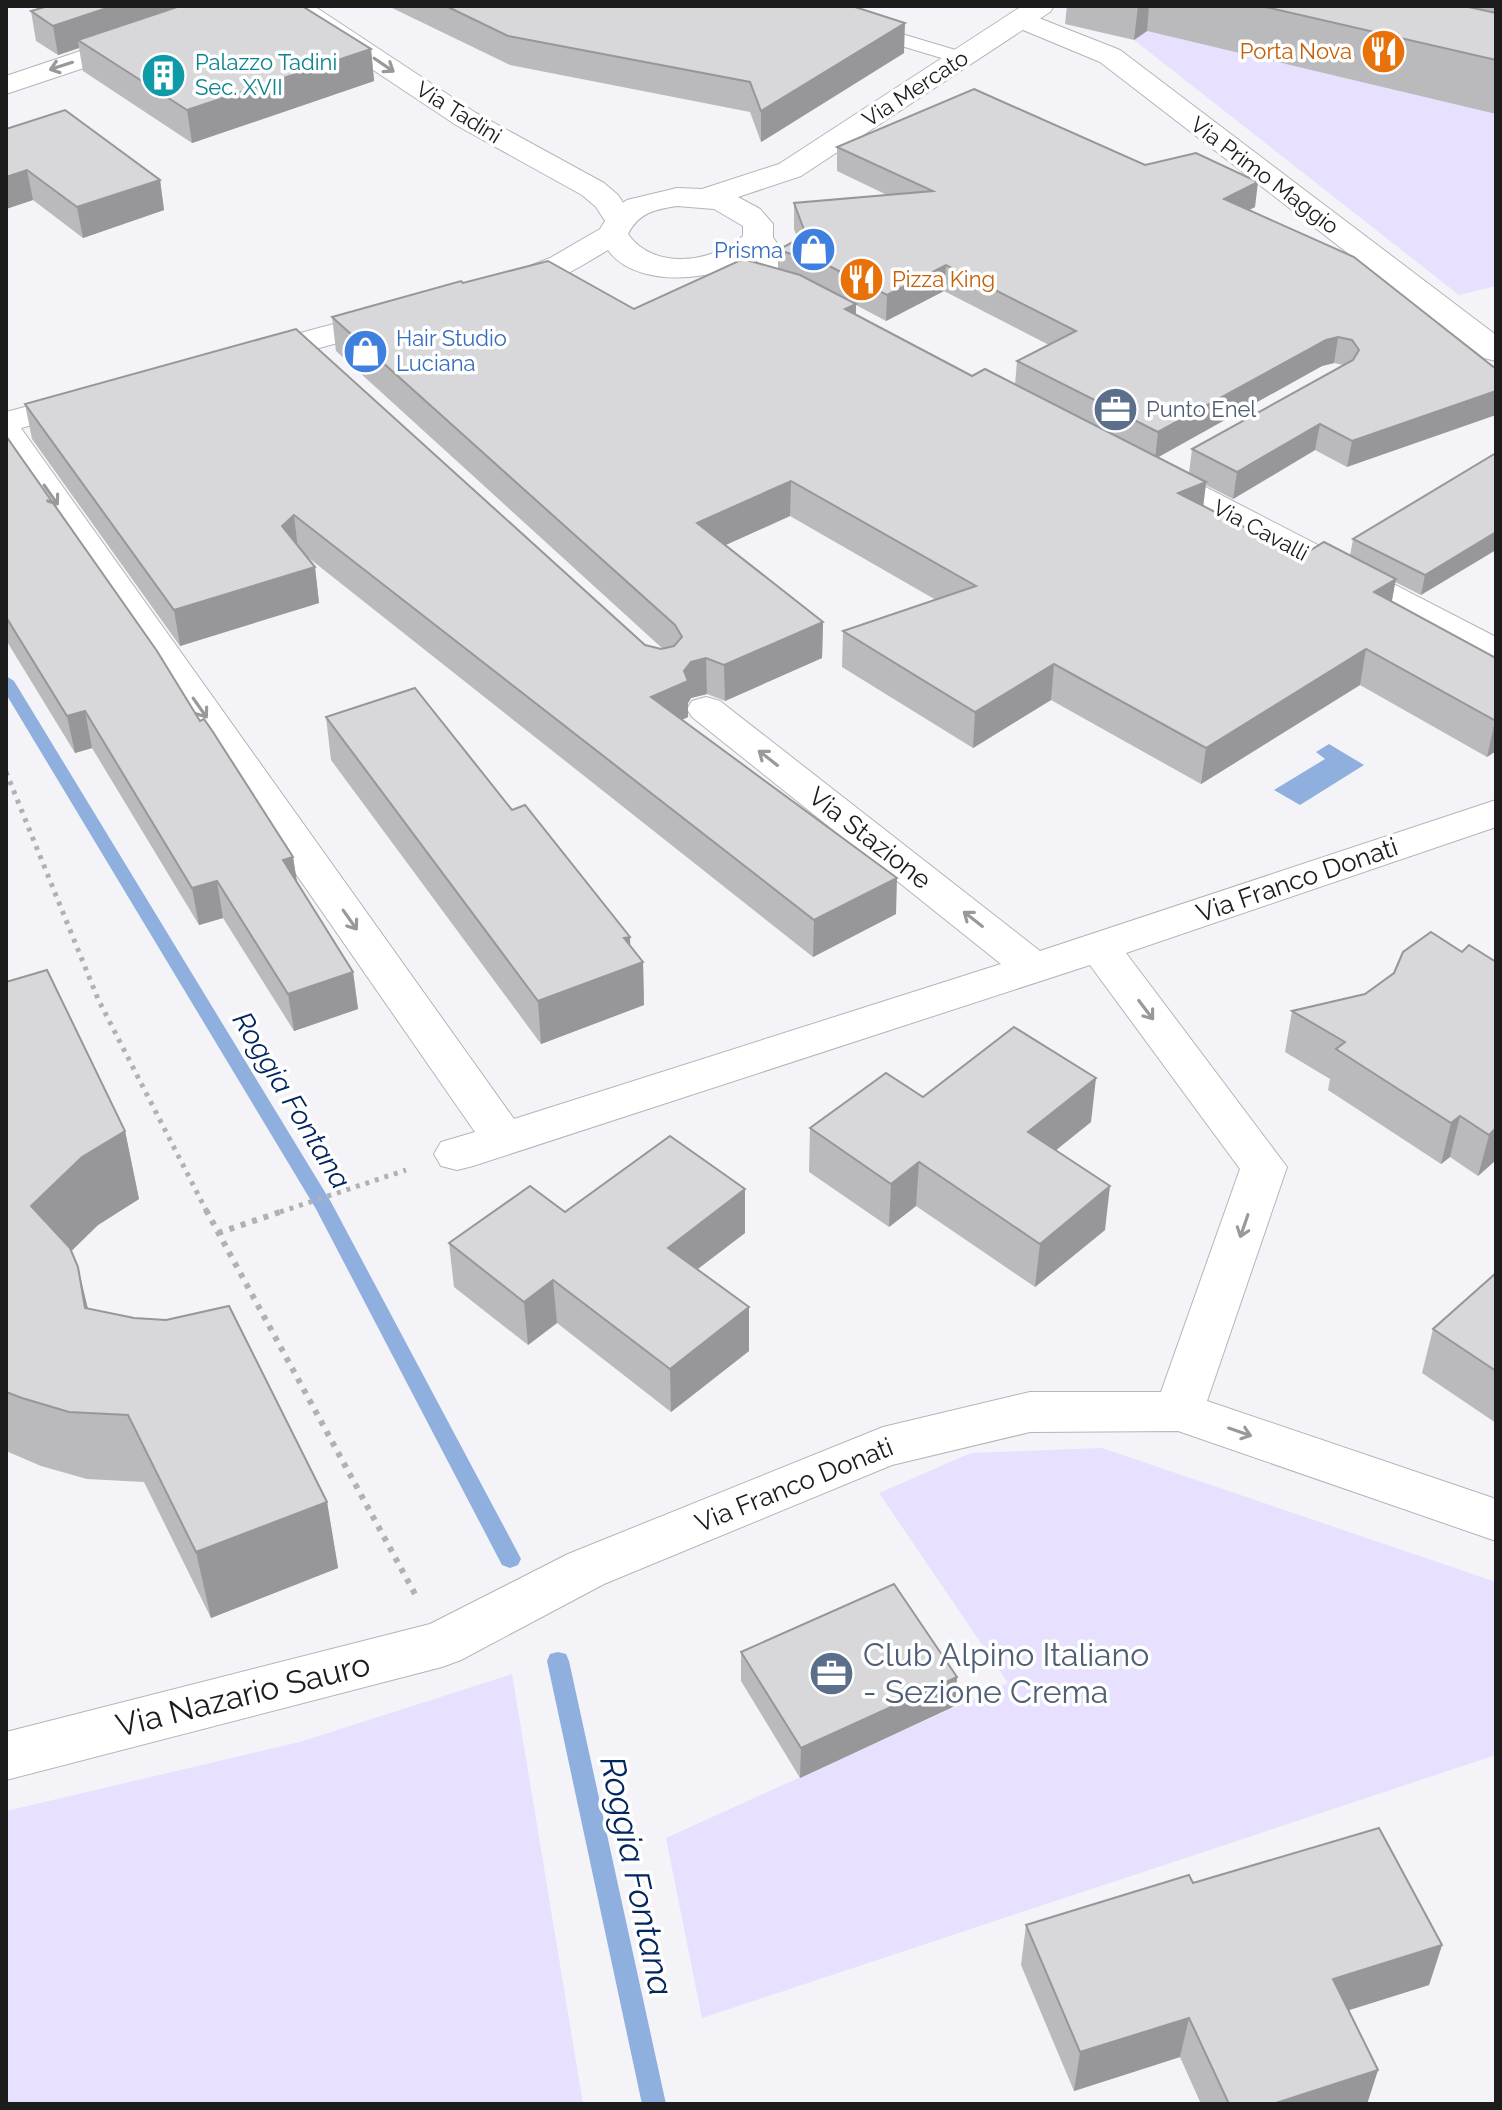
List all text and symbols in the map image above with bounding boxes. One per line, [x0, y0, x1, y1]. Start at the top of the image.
restaurant icon: Porta Nova [1359, 27, 1407, 75]
place label: Porta Nova [1240, 38, 1352, 64]
street label: Via Mercato [857, 44, 973, 132]
place label: Palazzo Tadini Sec. XVII [195, 49, 337, 100]
building icon: Palazzo Tadini Sec. XVII [140, 51, 188, 99]
one-way arrow [373, 56, 395, 73]
one-way arrow [49, 60, 74, 75]
street label: Via Tadini [411, 76, 507, 148]
street label: Via Primo Maggio [1186, 111, 1344, 239]
shop icon: Prisma [790, 226, 838, 274]
place label: Prisma [714, 237, 783, 263]
restaurant icon: Pizza King [837, 255, 885, 303]
place label: Pizza King [892, 266, 995, 292]
place label: Hair Studio Luciana [396, 325, 507, 376]
shop icon: Hair Studio Luciana [341, 327, 389, 375]
office icon: Punto Enel [1091, 385, 1139, 433]
place label: Punto Enel [1146, 396, 1256, 422]
one-way arrow [43, 483, 59, 505]
street label: Via Cavalli [1209, 494, 1313, 566]
one-way arrow [192, 696, 208, 718]
one-way arrow [758, 750, 779, 767]
street label: Via Stazione [803, 781, 937, 895]
street label: Via Franco Donati [1192, 832, 1402, 928]
one-way arrow [342, 909, 358, 931]
one-way arrow [963, 911, 984, 928]
one-way arrow [1137, 998, 1154, 1020]
water label: Roggia Fontana [226, 1006, 357, 1195]
one-way arrow [1235, 1214, 1250, 1239]
one-way arrow [1228, 1426, 1253, 1441]
street label: Via Franco Donati [691, 1432, 897, 1538]
place label: Club Alpino Italiano - Sezione Crema [863, 1636, 1149, 1710]
street label: Via Nazario Sauro [112, 1645, 374, 1744]
office icon: Club Alpino Italiano - Sezione Crema [808, 1649, 856, 1697]
water label: Roggia Fontana [592, 1753, 682, 1999]

